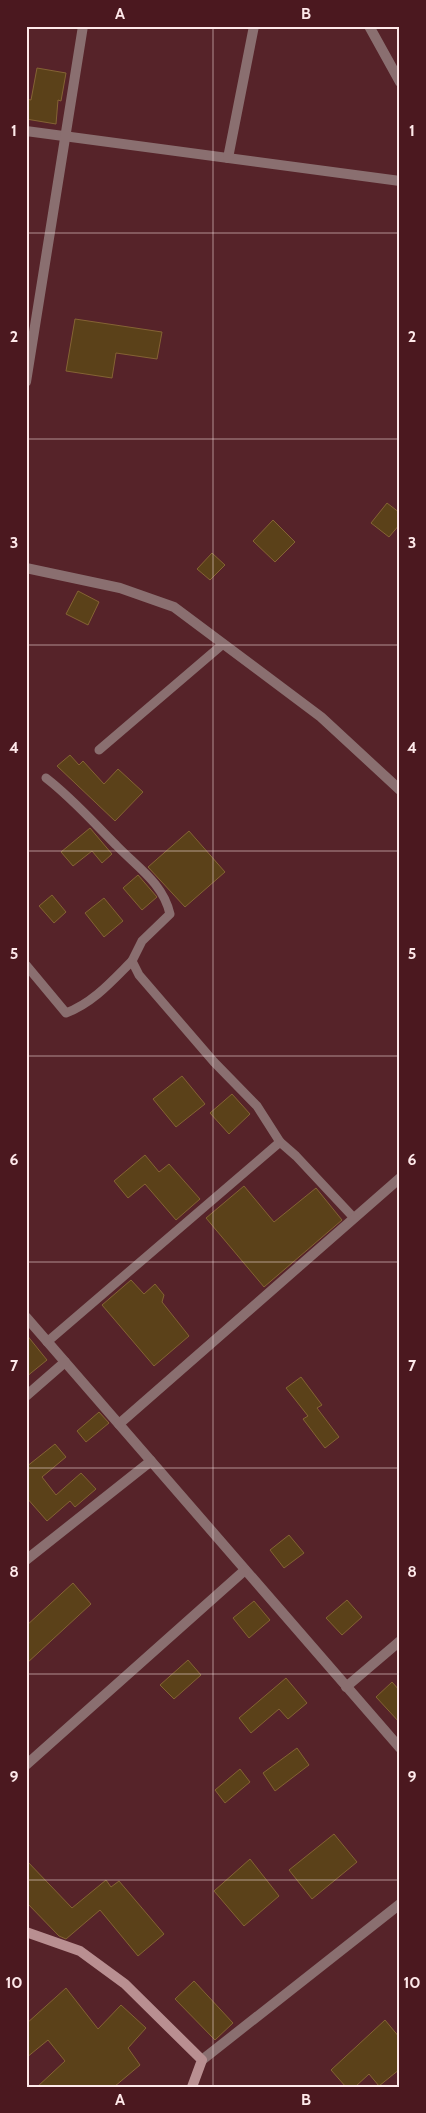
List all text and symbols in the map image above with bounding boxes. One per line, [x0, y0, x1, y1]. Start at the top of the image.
text: A [115, 4, 125, 23]
text: B [301, 4, 311, 23]
text: 1 [11, 121, 17, 140]
text: 1 [409, 121, 415, 140]
text: 2 [10, 327, 18, 346]
text: 2 [408, 327, 416, 346]
text: 3 [10, 533, 18, 552]
text: 3 [408, 533, 416, 552]
text: 4 [9, 738, 19, 757]
text: 4 [407, 738, 417, 757]
text: 5 [10, 944, 18, 963]
text: 5 [408, 944, 416, 963]
text: 6 [10, 1150, 19, 1169]
text: 6 [408, 1150, 417, 1169]
text: 7 [10, 1356, 19, 1375]
text: 7 [408, 1356, 417, 1375]
text: 8 [9, 1562, 19, 1581]
text: 8 [407, 1562, 417, 1581]
text: 9 [10, 1767, 19, 1786]
text: 9 [408, 1767, 417, 1786]
text: 10 [5, 1973, 23, 1992]
text: 10 [403, 1973, 421, 1992]
text: A [115, 2090, 125, 2109]
text: B [301, 2090, 311, 2109]

